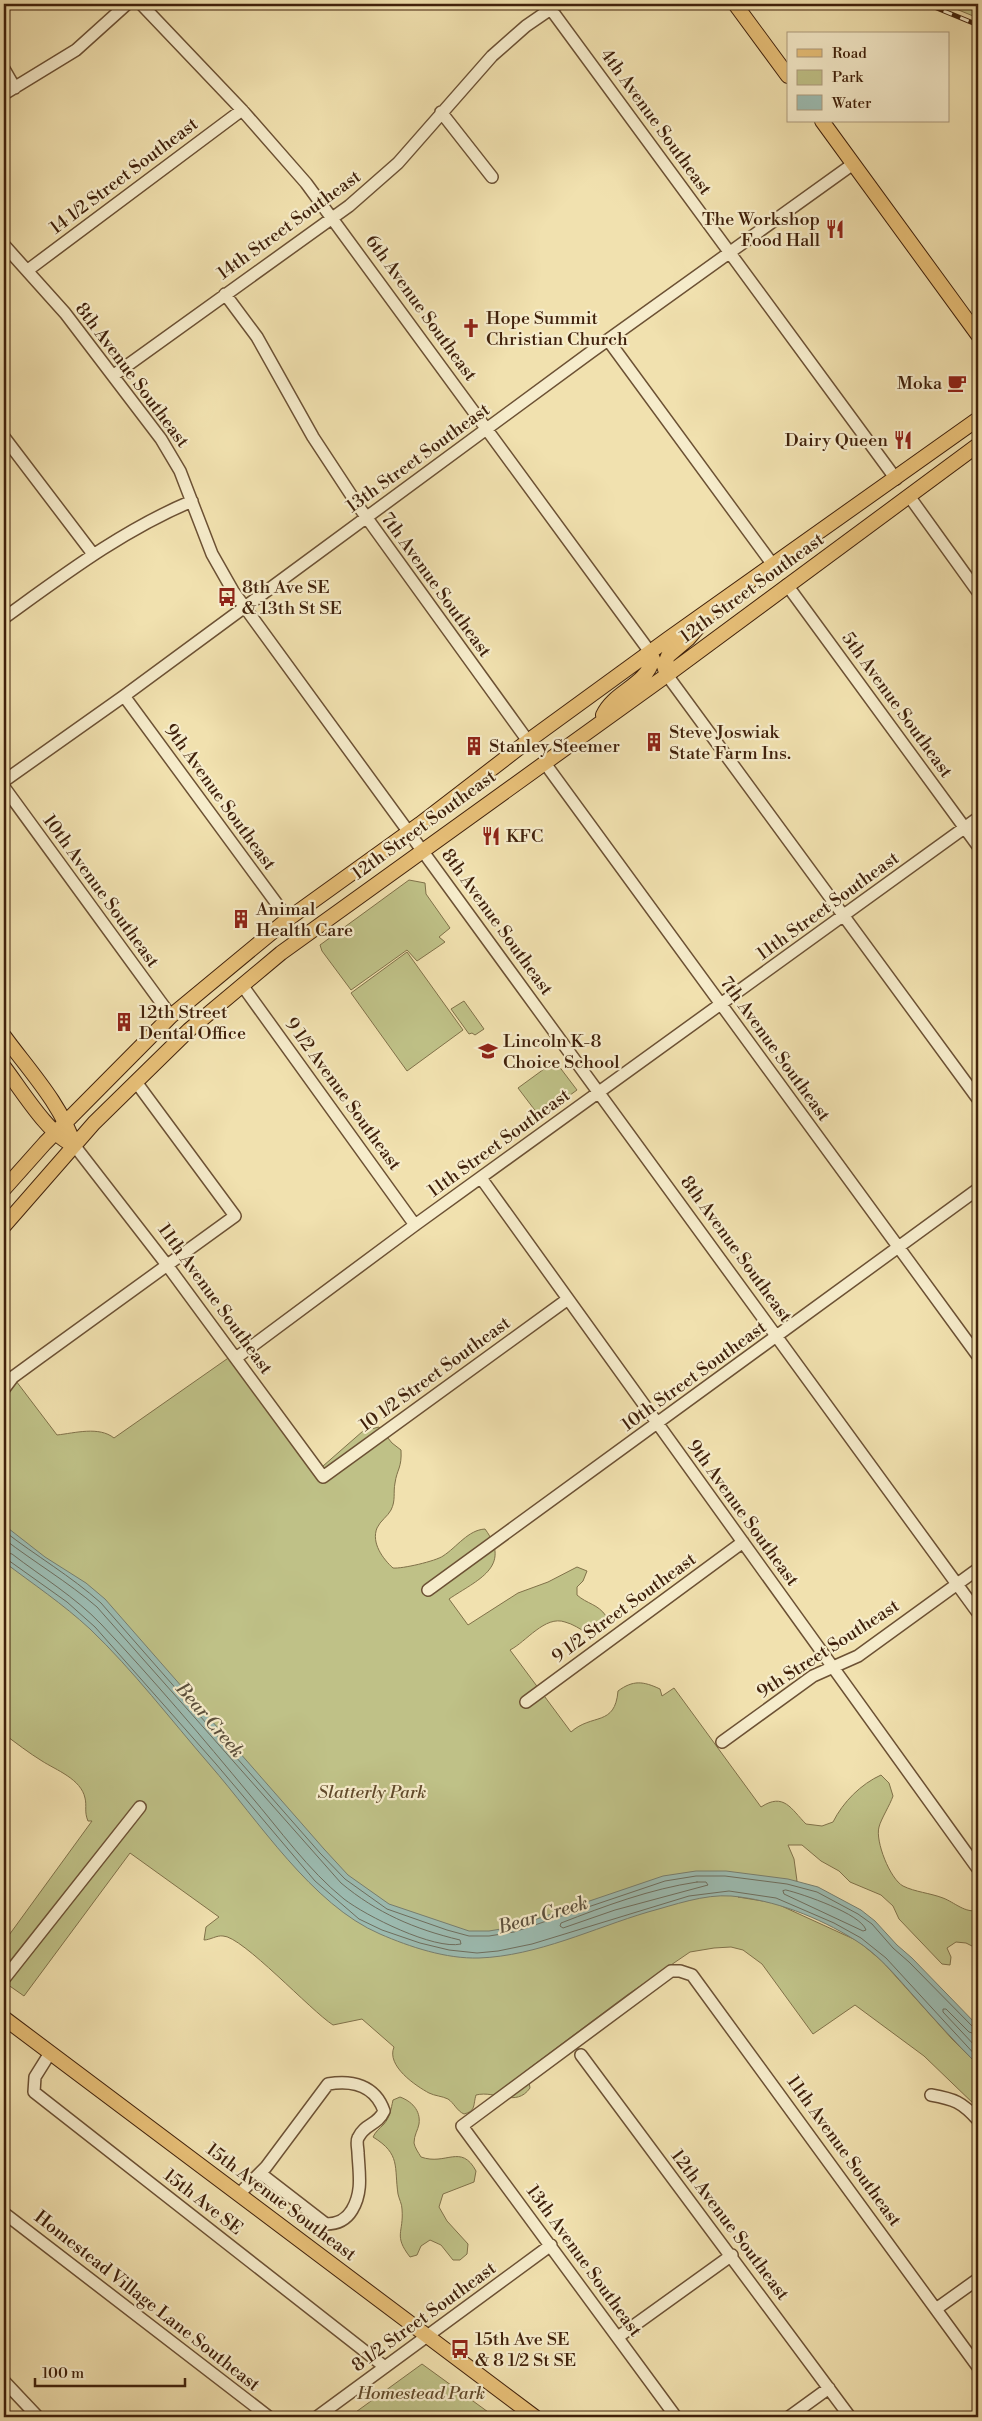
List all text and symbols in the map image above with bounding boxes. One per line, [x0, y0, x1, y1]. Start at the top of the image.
legend [787, 32, 950, 122]
street label: 4th Avenue Southeast [595, 44, 717, 200]
text: Road [832, 44, 867, 63]
text: Park [832, 68, 864, 87]
text: Water [831, 94, 872, 113]
street label: 14 1/2 Street Southeast [45, 112, 203, 239]
street label: 14th Street Southeast [213, 165, 366, 285]
place label: The Workshop Food Hall [702, 208, 821, 252]
restaurant icon: The Workshop Food Hall [824, 218, 846, 240]
street label: 6th Avenue Southeast [360, 230, 482, 386]
street label: 8th Avenue Southeast [70, 298, 194, 453]
place label: Hope Summit Christian Church [486, 307, 628, 351]
church icon: Hope Summit Christian Church [460, 317, 482, 339]
place label: Moka [897, 372, 943, 395]
cafe icon: Moka [946, 372, 968, 394]
street label: 13th Street Southeast [342, 398, 495, 518]
place label: Dairy Queen [785, 429, 888, 452]
restaurant icon: Dairy Queen [892, 429, 914, 451]
street label: 7th Avenue Southeast [376, 508, 497, 663]
street label: 12th Street Southeast [675, 528, 829, 648]
place label: 8th Ave SE & 13th St SE [242, 576, 342, 620]
bus stop icon: 8th Ave SE & 13th St SE [216, 586, 238, 608]
street label: 5th Avenue Southeast [836, 628, 958, 783]
street label: 9th Avenue Southeast [159, 719, 281, 875]
place label: Steve Joswiak State Farm Ins. [669, 721, 791, 765]
building icon: Steve Joswiak State Farm Ins. [643, 731, 665, 753]
building icon: Stanley Steemer [463, 735, 485, 757]
place label: Stanley Steemer [489, 735, 620, 758]
street label: 12th Street Southeast [347, 765, 501, 885]
street label: 10th Avenue Southeast [38, 810, 165, 973]
restaurant icon: KFC [480, 825, 502, 847]
place label: KFC [506, 825, 543, 848]
street label: 8th Avenue Southeast [436, 844, 558, 1000]
street label: 11th Street Southeast [752, 846, 904, 965]
place label: Animal Health Care [255, 898, 353, 942]
building icon: Animal Health Care [230, 908, 252, 930]
street label: 7th Avenue Southeast [715, 972, 836, 1127]
place label: 12th Street Dental Office [139, 1001, 246, 1045]
building icon: 12th Street Dental Office [113, 1011, 135, 1033]
street label: 9 1/2 Avenue Southeast [280, 1013, 407, 1175]
place label: Lincoln K-8 Choice School [503, 1030, 620, 1074]
school or university icon: Lincoln K-8 Choice School [477, 1040, 499, 1062]
street label: 11th Street Southeast [423, 1083, 575, 1202]
street label: 8th Avenue Southeast [675, 1171, 797, 1327]
street label: 11th Avenue Southeast [153, 1219, 278, 1379]
street label: 10 1/2 Street Southeast [355, 1311, 516, 1437]
street label: 10th Street Southeast [617, 1315, 771, 1436]
street label: 9th Avenue Southeast [682, 1435, 804, 1591]
street label: 9 1/2 Street Southeast [547, 1547, 701, 1668]
street label: 9th Street Southeast [752, 1594, 904, 1704]
water label: Bear Creek [170, 1676, 249, 1763]
park label: Slatterly Park [318, 1781, 426, 1804]
water label: Bear Creek [494, 1891, 591, 1940]
street label: 11th Avenue Southeast [782, 2071, 907, 2231]
street label: 15th Avenue Southeast [201, 2138, 361, 2266]
street label: 12th Avenue Southeast [666, 2145, 795, 2306]
street label: 15th Ave SE [159, 2164, 247, 2240]
street label: 13th Avenue Southeast [521, 2180, 647, 2342]
street label: Homestead Village Lane Southeast [29, 2206, 265, 2397]
street label: 8 1/2 Street Southeast [347, 2256, 501, 2377]
place label: 15th Ave SE & 8 1/2 St SE [475, 2328, 576, 2372]
bus stop icon: 15th Ave SE & 8 1/2 St SE [449, 2338, 471, 2360]
scale bar [35, 2356, 185, 2388]
text: 100 m [42, 2364, 84, 2383]
park label: Homestead Park [356, 2382, 485, 2405]

